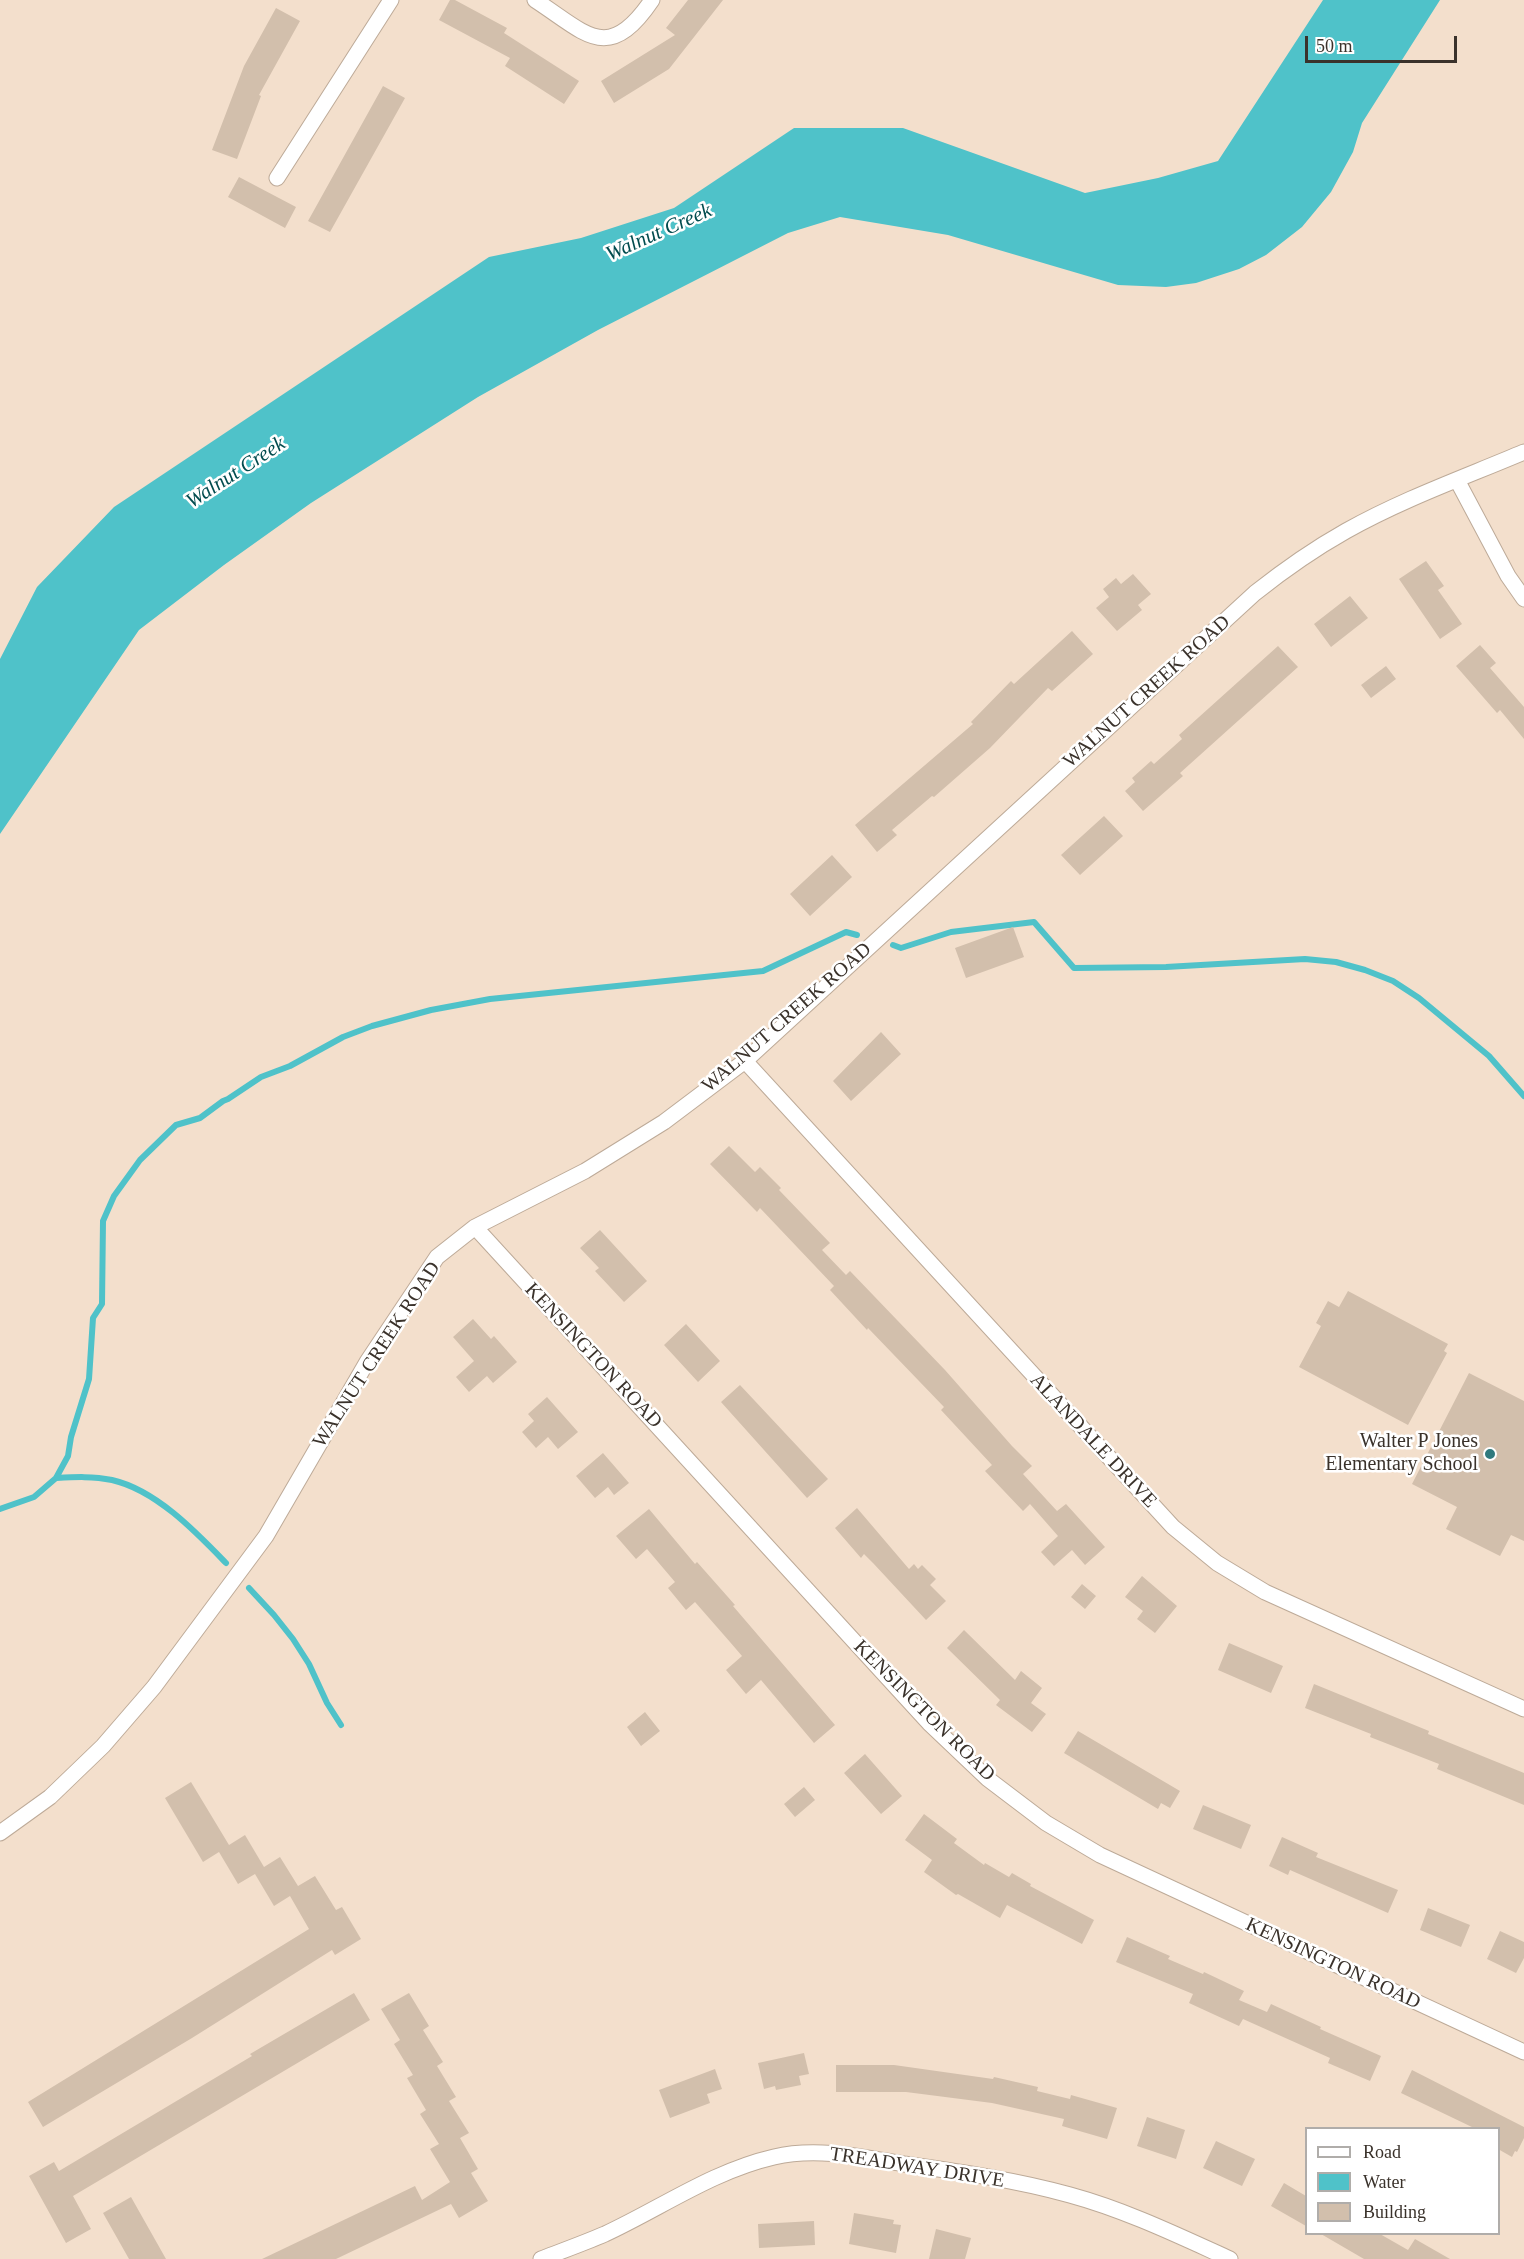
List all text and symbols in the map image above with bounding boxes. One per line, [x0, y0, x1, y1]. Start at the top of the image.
scale bar [1308, 24, 1460, 62]
text: 50 m [1316, 36, 1353, 56]
water label: Walnut Creek [602, 198, 716, 268]
water label: Walnut Creek [182, 432, 290, 514]
street label: WALNUT CREEK ROAD [1058, 611, 1236, 773]
street label: WALNUT CREEK ROAD [697, 938, 877, 1098]
street label: WALNUT CREEK ROAD [308, 1258, 446, 1452]
street label: KENSINGTON ROAD [519, 1278, 667, 1434]
street label: ALANDALE DRIVE [1025, 1369, 1161, 1513]
place label: Walter P Jones Elementary School [1325, 1430, 1478, 1477]
marker: Walter P Jones Elementary School [1483, 1447, 1497, 1461]
street label: KENSINGTON ROAD [848, 1635, 1000, 1787]
street label: KENSINGTON ROAD [1242, 1913, 1424, 2015]
legend [1305, 2127, 1500, 2235]
street label: TREADWAY DRIVE [828, 2142, 1006, 2194]
text: Road [1363, 2142, 1401, 2162]
text: Water [1363, 2172, 1406, 2192]
text: Building [1363, 2202, 1426, 2222]

